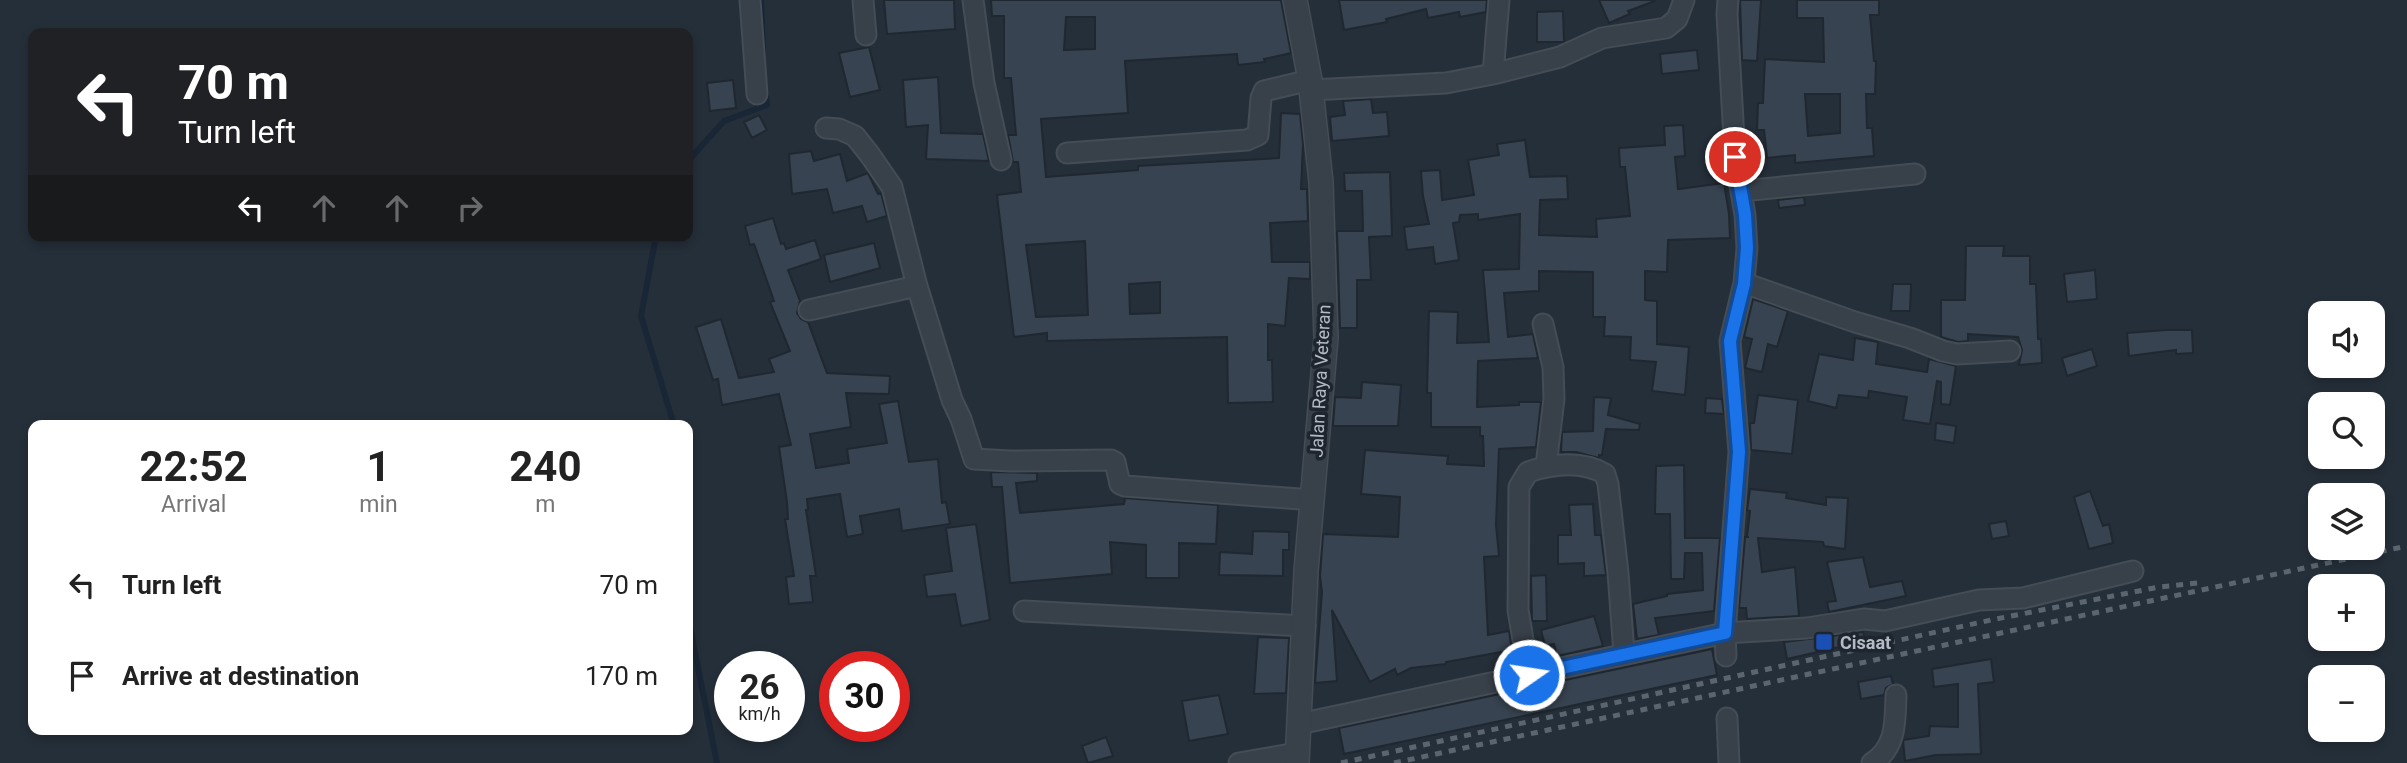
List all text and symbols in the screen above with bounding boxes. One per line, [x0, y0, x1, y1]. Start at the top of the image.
text: 70 m [178, 54, 289, 111]
icon: left [63, 56, 154, 147]
text: Turn left [178, 113, 296, 151]
pin [1705, 127, 1765, 187]
icon: arrive [1716, 138, 1754, 176]
icon: left [232, 189, 270, 227]
icon: ahead [305, 189, 343, 227]
icon: ahead [378, 189, 416, 227]
icon: right [451, 189, 489, 227]
map controls [2308, 301, 2385, 742]
button: sound [2308, 301, 2385, 378]
street label: Jalan Raya Veteran [1306, 304, 1334, 458]
button: search [2308, 392, 2385, 469]
text: 22:52 [140, 442, 248, 491]
text: 1 [366, 442, 391, 491]
text: 240 [509, 442, 582, 491]
button: layers [2308, 483, 2385, 560]
text: Arrival [161, 491, 226, 518]
text: min [359, 491, 398, 518]
text: m [535, 491, 555, 518]
icon: left [63, 566, 101, 604]
text: Turn left [122, 570, 221, 600]
text: 70 m [600, 570, 658, 600]
button: + [2308, 574, 2385, 651]
marker: Cisaat [1814, 632, 1834, 652]
place label: Cisaat [1840, 632, 1891, 653]
position arrow [1492, 638, 1566, 712]
speed limit sign: 30 [819, 651, 910, 742]
icon: arrive [63, 657, 101, 695]
text: Arrive at destination [122, 661, 359, 691]
text: 170 m [585, 661, 658, 691]
button: − [2308, 665, 2385, 742]
text: 26 [739, 667, 780, 708]
text: km/h [738, 703, 781, 724]

